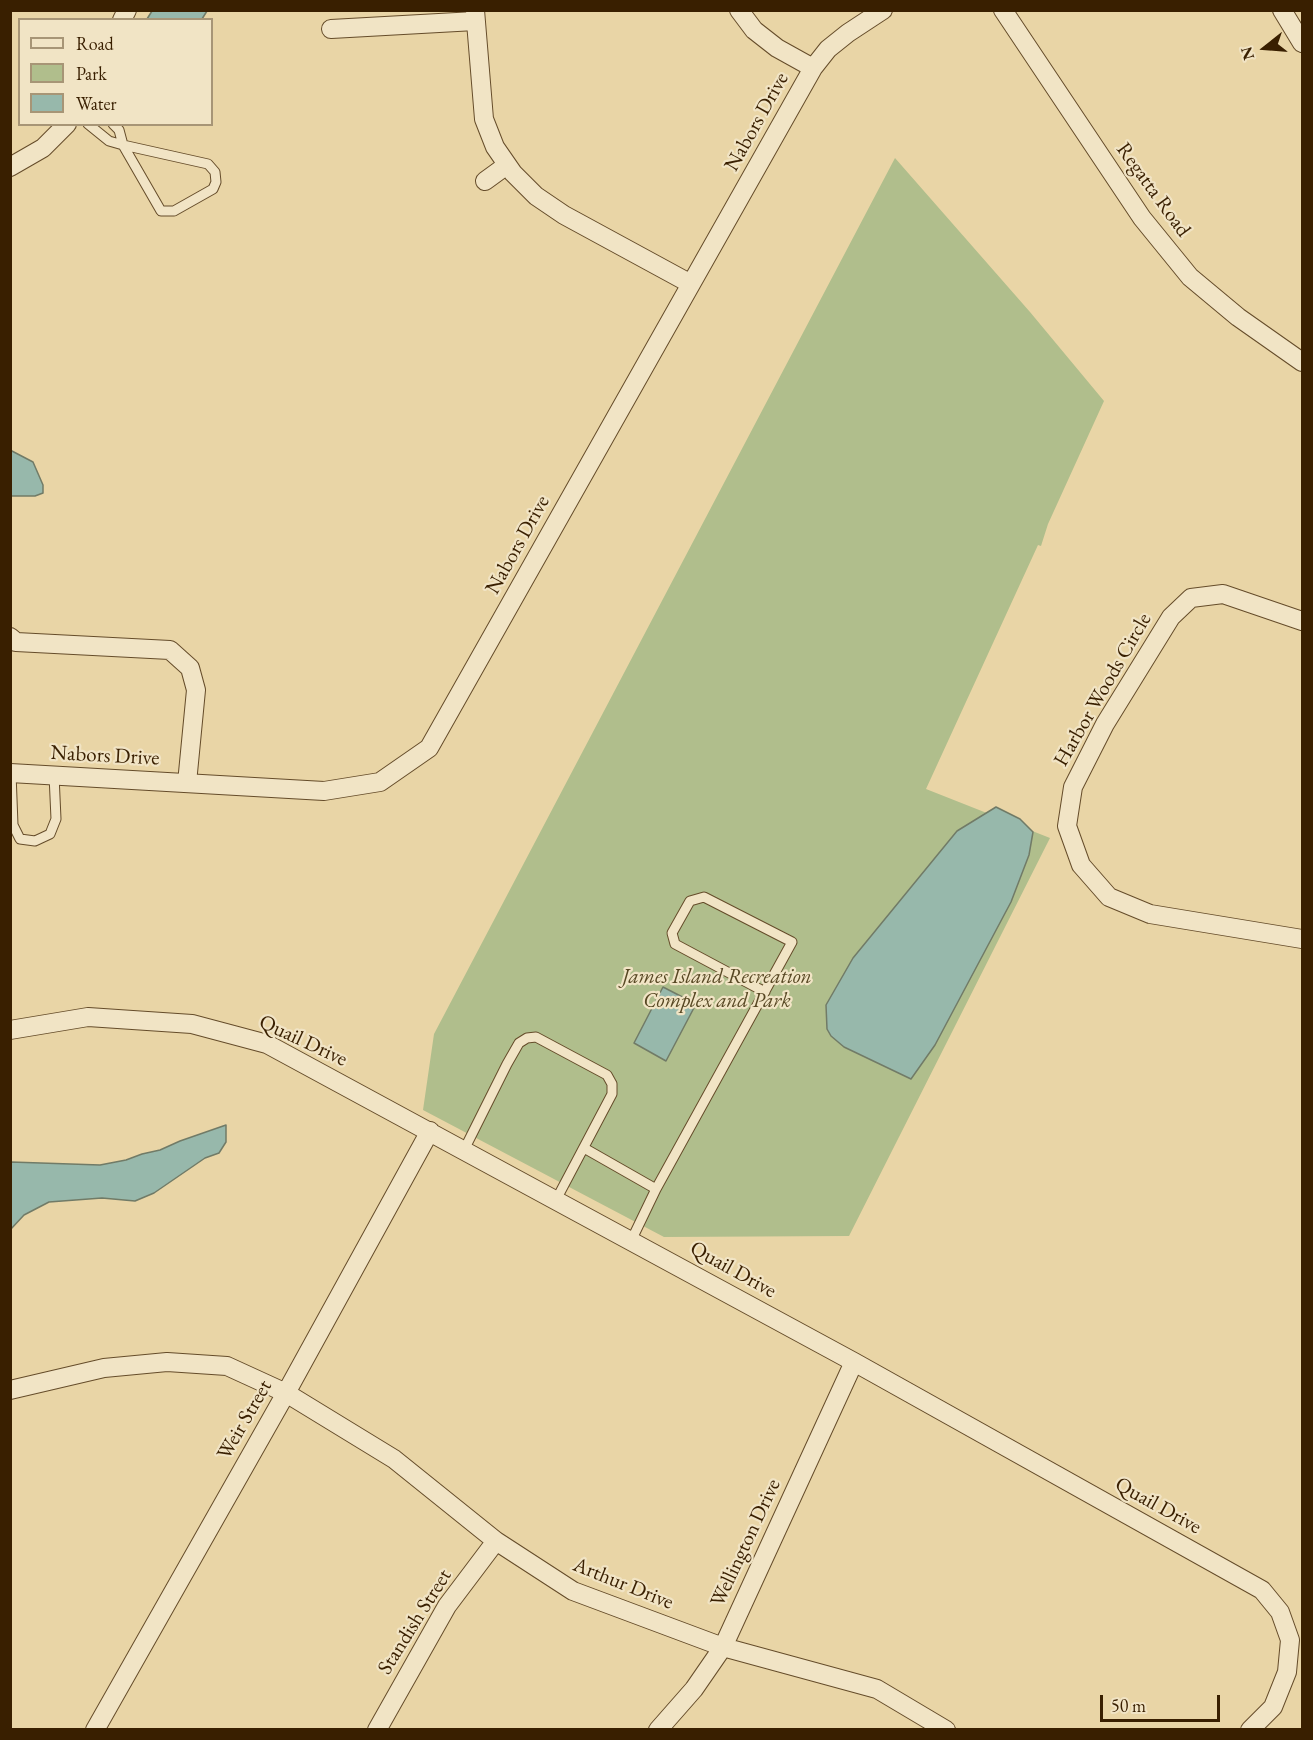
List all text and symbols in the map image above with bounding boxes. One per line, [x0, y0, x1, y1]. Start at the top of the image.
legend [18, 18, 213, 126]
north arrow [1235, 18, 1295, 78]
text: Road [76, 32, 114, 55]
text: N [1235, 44, 1259, 63]
text: Park [76, 62, 107, 85]
street label: Nabors Drive [720, 68, 794, 176]
text: Water [76, 92, 117, 115]
street label: Regatta Road [1110, 138, 1196, 242]
street label: Nabors Drive [481, 491, 555, 599]
street label: Harbor Woods Circle [1049, 609, 1157, 771]
street label: Nabors Drive [50, 741, 160, 771]
park label: James Island Recreation Complex and Park [622, 964, 812, 1014]
street label: Quail Drive [255, 1010, 351, 1072]
street label: Quail Drive [685, 1236, 781, 1304]
street label: Weir Street [212, 1376, 278, 1464]
street label: Quail Drive [1110, 1472, 1206, 1540]
street label: Wellington Drive [705, 1475, 787, 1611]
street label: Arthur Drive [569, 1552, 677, 1616]
street label: Standish Street [373, 1565, 457, 1679]
scale bar [1103, 1683, 1223, 1721]
text: 50 m [1111, 1694, 1146, 1717]

